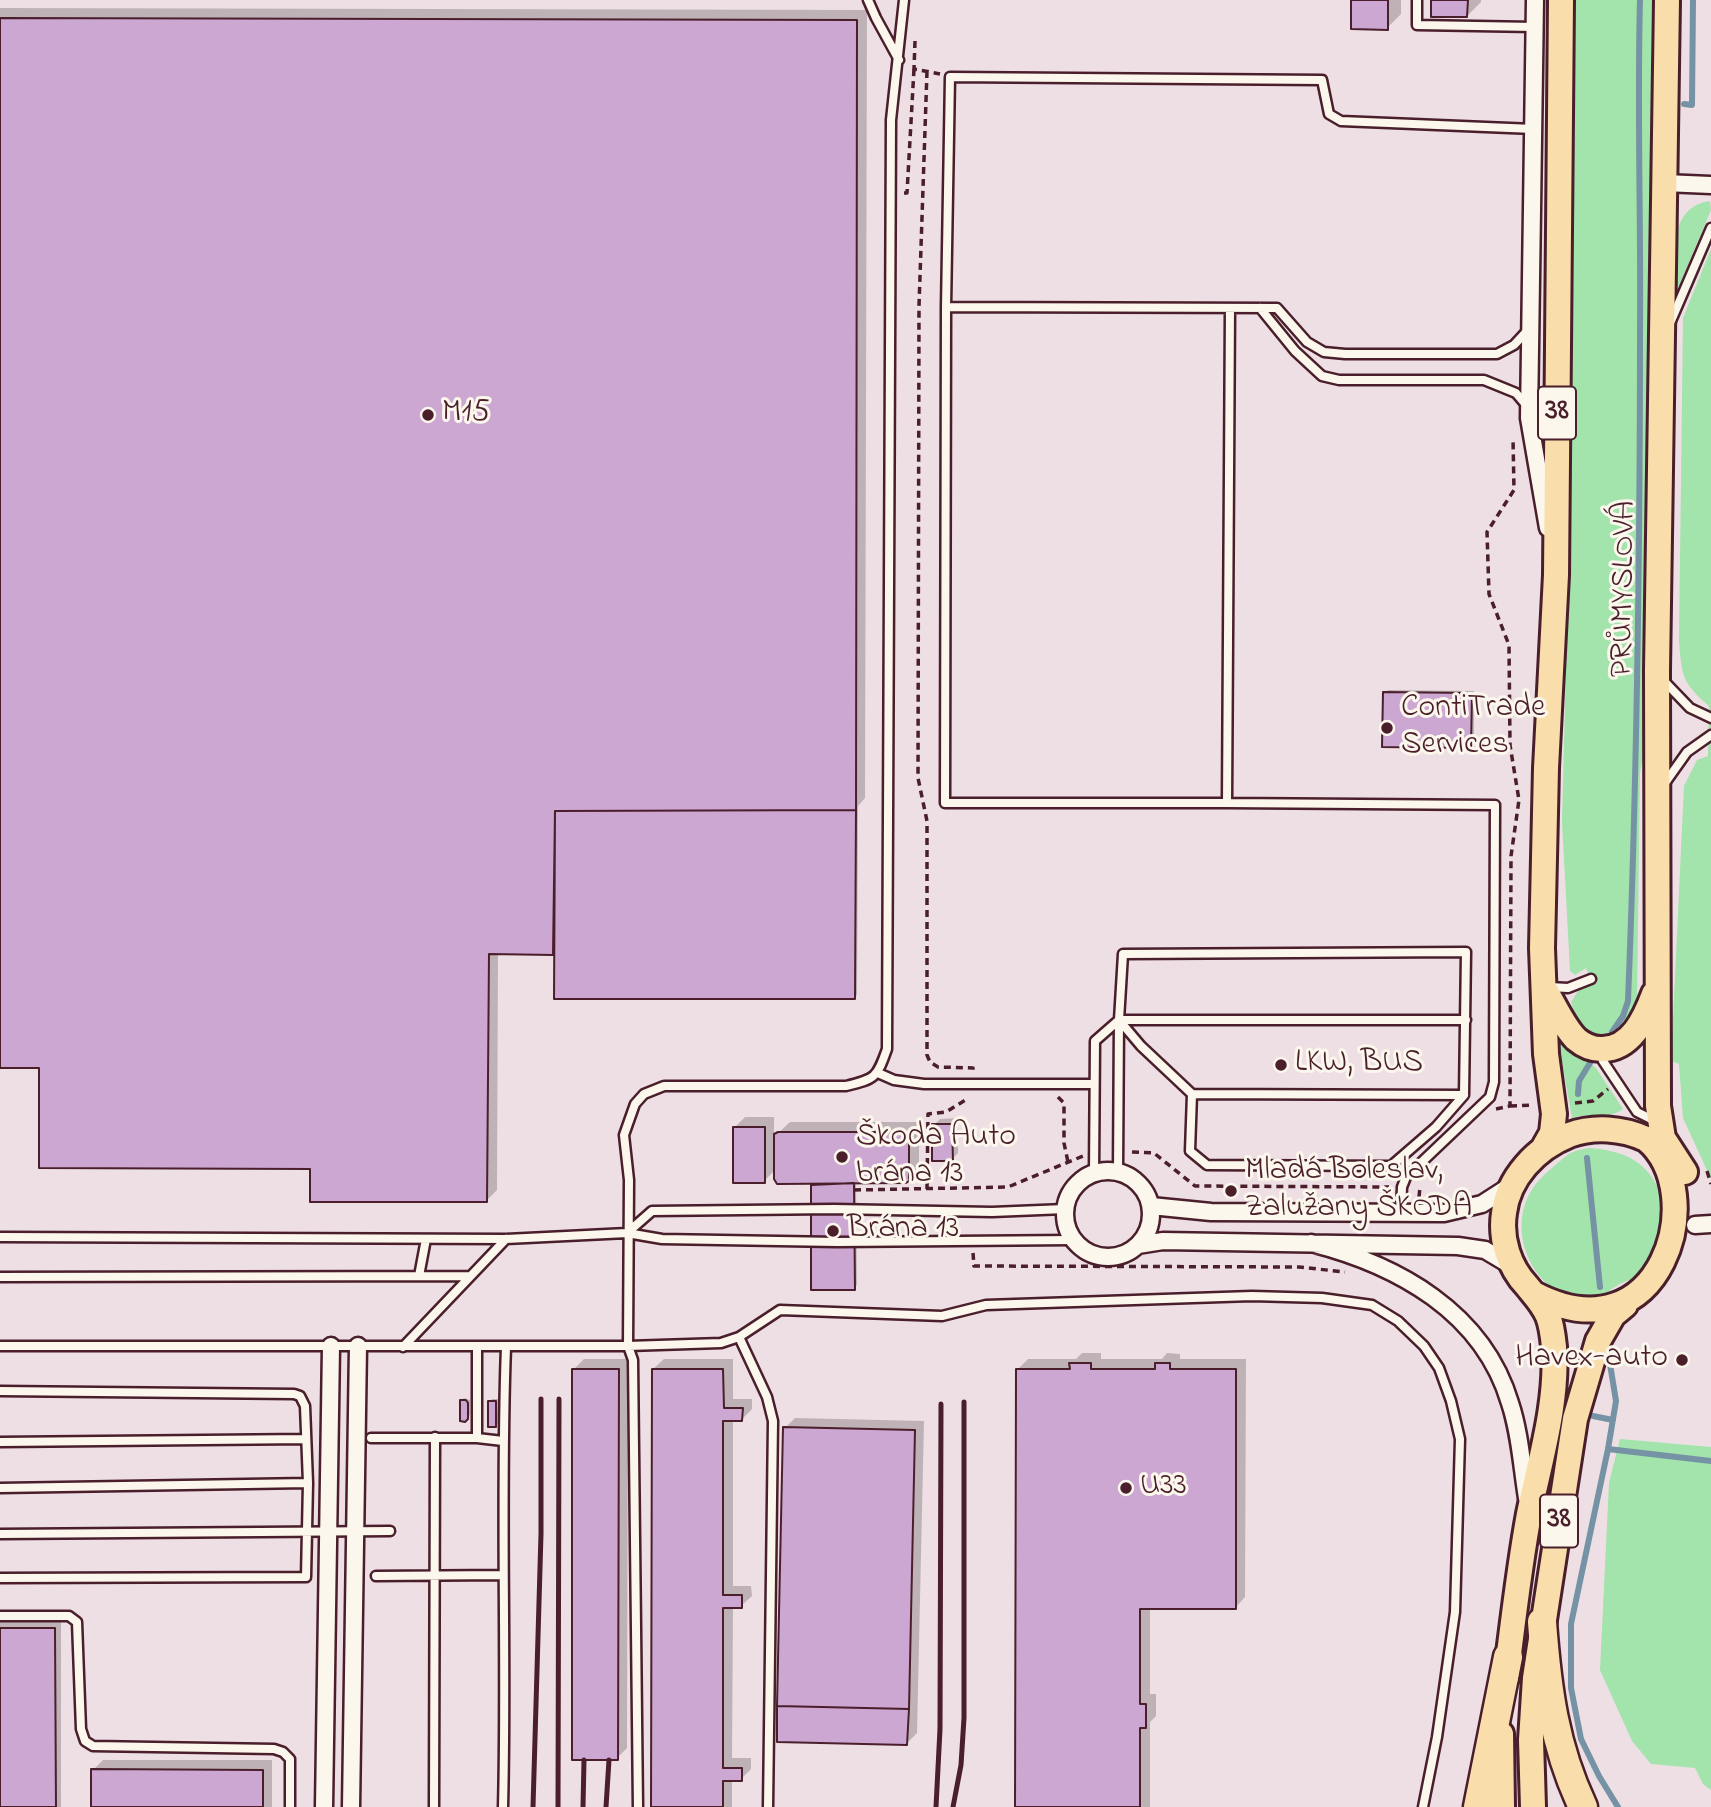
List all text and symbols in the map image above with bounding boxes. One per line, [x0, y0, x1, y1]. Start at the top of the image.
road number: 38 [1538, 386, 1576, 440]
place label: M15 [442, 396, 490, 434]
marker: M15 [420, 407, 436, 423]
street label: PRŮMYSLOVÁ [1605, 500, 1647, 678]
place label: ContiTrade Services [1401, 691, 1545, 766]
marker: ContiTrade Services [1379, 720, 1395, 736]
place label: LKW, BUS [1295, 1046, 1423, 1084]
marker: LKW, BUS [1273, 1057, 1289, 1073]
place label: Škoda Auto brána 13 [856, 1120, 1016, 1195]
marker: Škoda Auto brána 13 [834, 1149, 850, 1165]
place label: Mladá Boleslav, Zalužany ŠKODA [1245, 1154, 1472, 1229]
marker: Mladá Boleslav, Zalužany ŠKODA [1223, 1183, 1239, 1199]
place label: Brána 13 [847, 1212, 959, 1250]
marker: Brána 13 [825, 1223, 841, 1239]
place label: Havex-auto [1515, 1341, 1668, 1379]
marker: Havex-auto [1674, 1352, 1690, 1368]
place label: U33 [1140, 1469, 1187, 1507]
marker: U33 [1118, 1480, 1134, 1496]
road number: 38 [1540, 1494, 1578, 1548]

